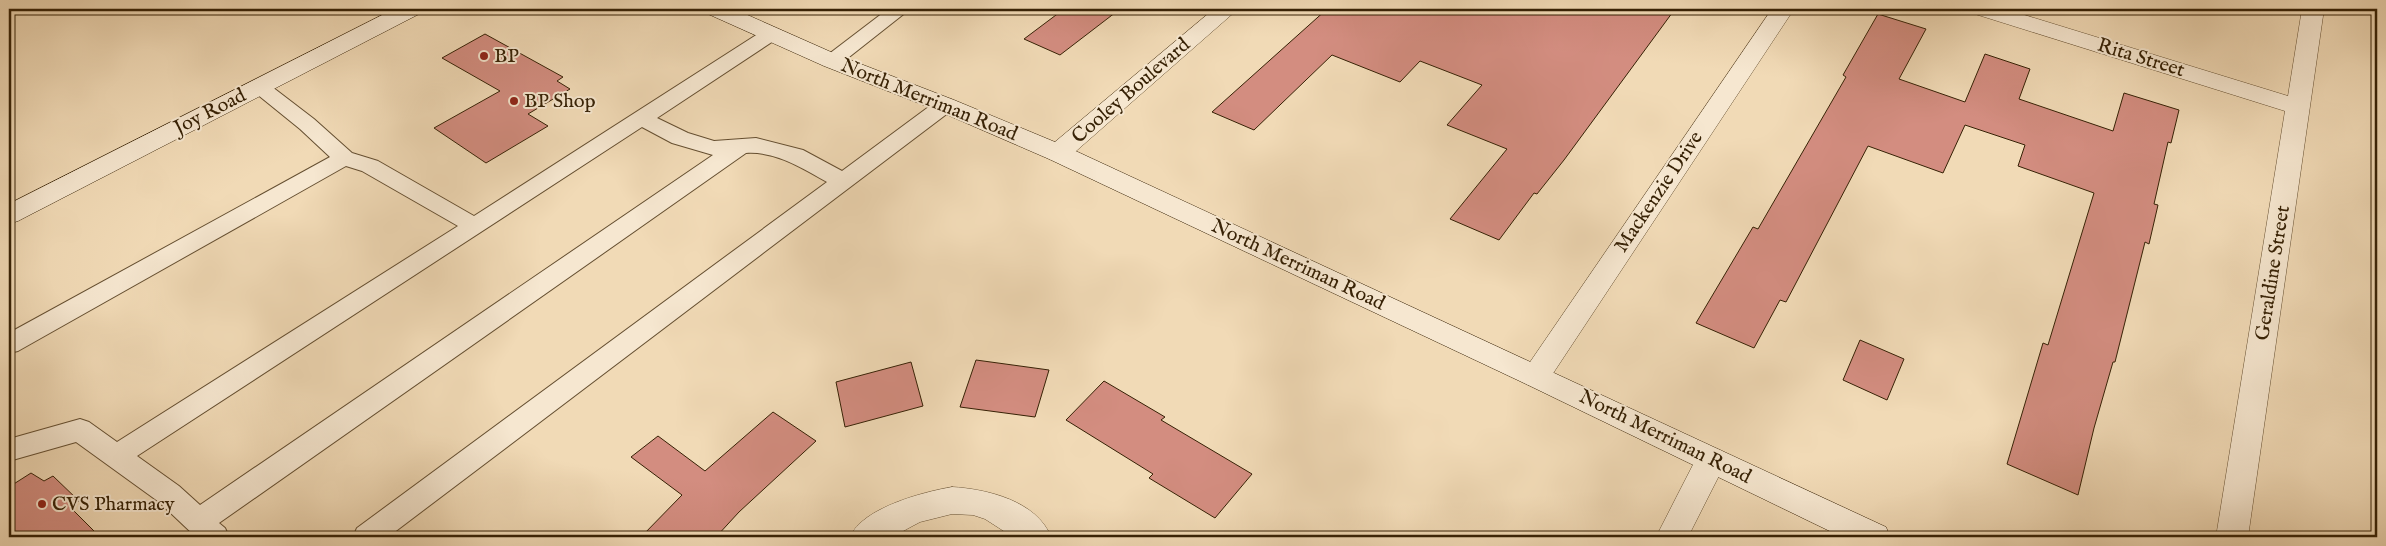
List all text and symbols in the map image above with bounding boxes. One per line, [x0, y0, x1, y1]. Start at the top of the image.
street label: Cooley Boulevard [1067, 33, 1196, 149]
street label: Rita Street [2094, 33, 2188, 83]
place label: BP [494, 44, 519, 69]
marker: BP [478, 50, 490, 62]
street label: North Merriman Road [837, 53, 1022, 147]
street label: Joy Road [168, 83, 251, 142]
place label: BP Shop [524, 89, 596, 114]
marker: BP Shop [508, 95, 520, 107]
street label: Mackenzie Drive [1609, 127, 1709, 257]
street label: Geraldine Street [2250, 204, 2296, 342]
street label: North Merriman Road [1207, 214, 1389, 316]
street label: North Merriman Road [1575, 384, 1756, 490]
place label: CVS Pharmacy [52, 492, 175, 517]
marker: CVS Pharmacy [36, 498, 48, 510]

